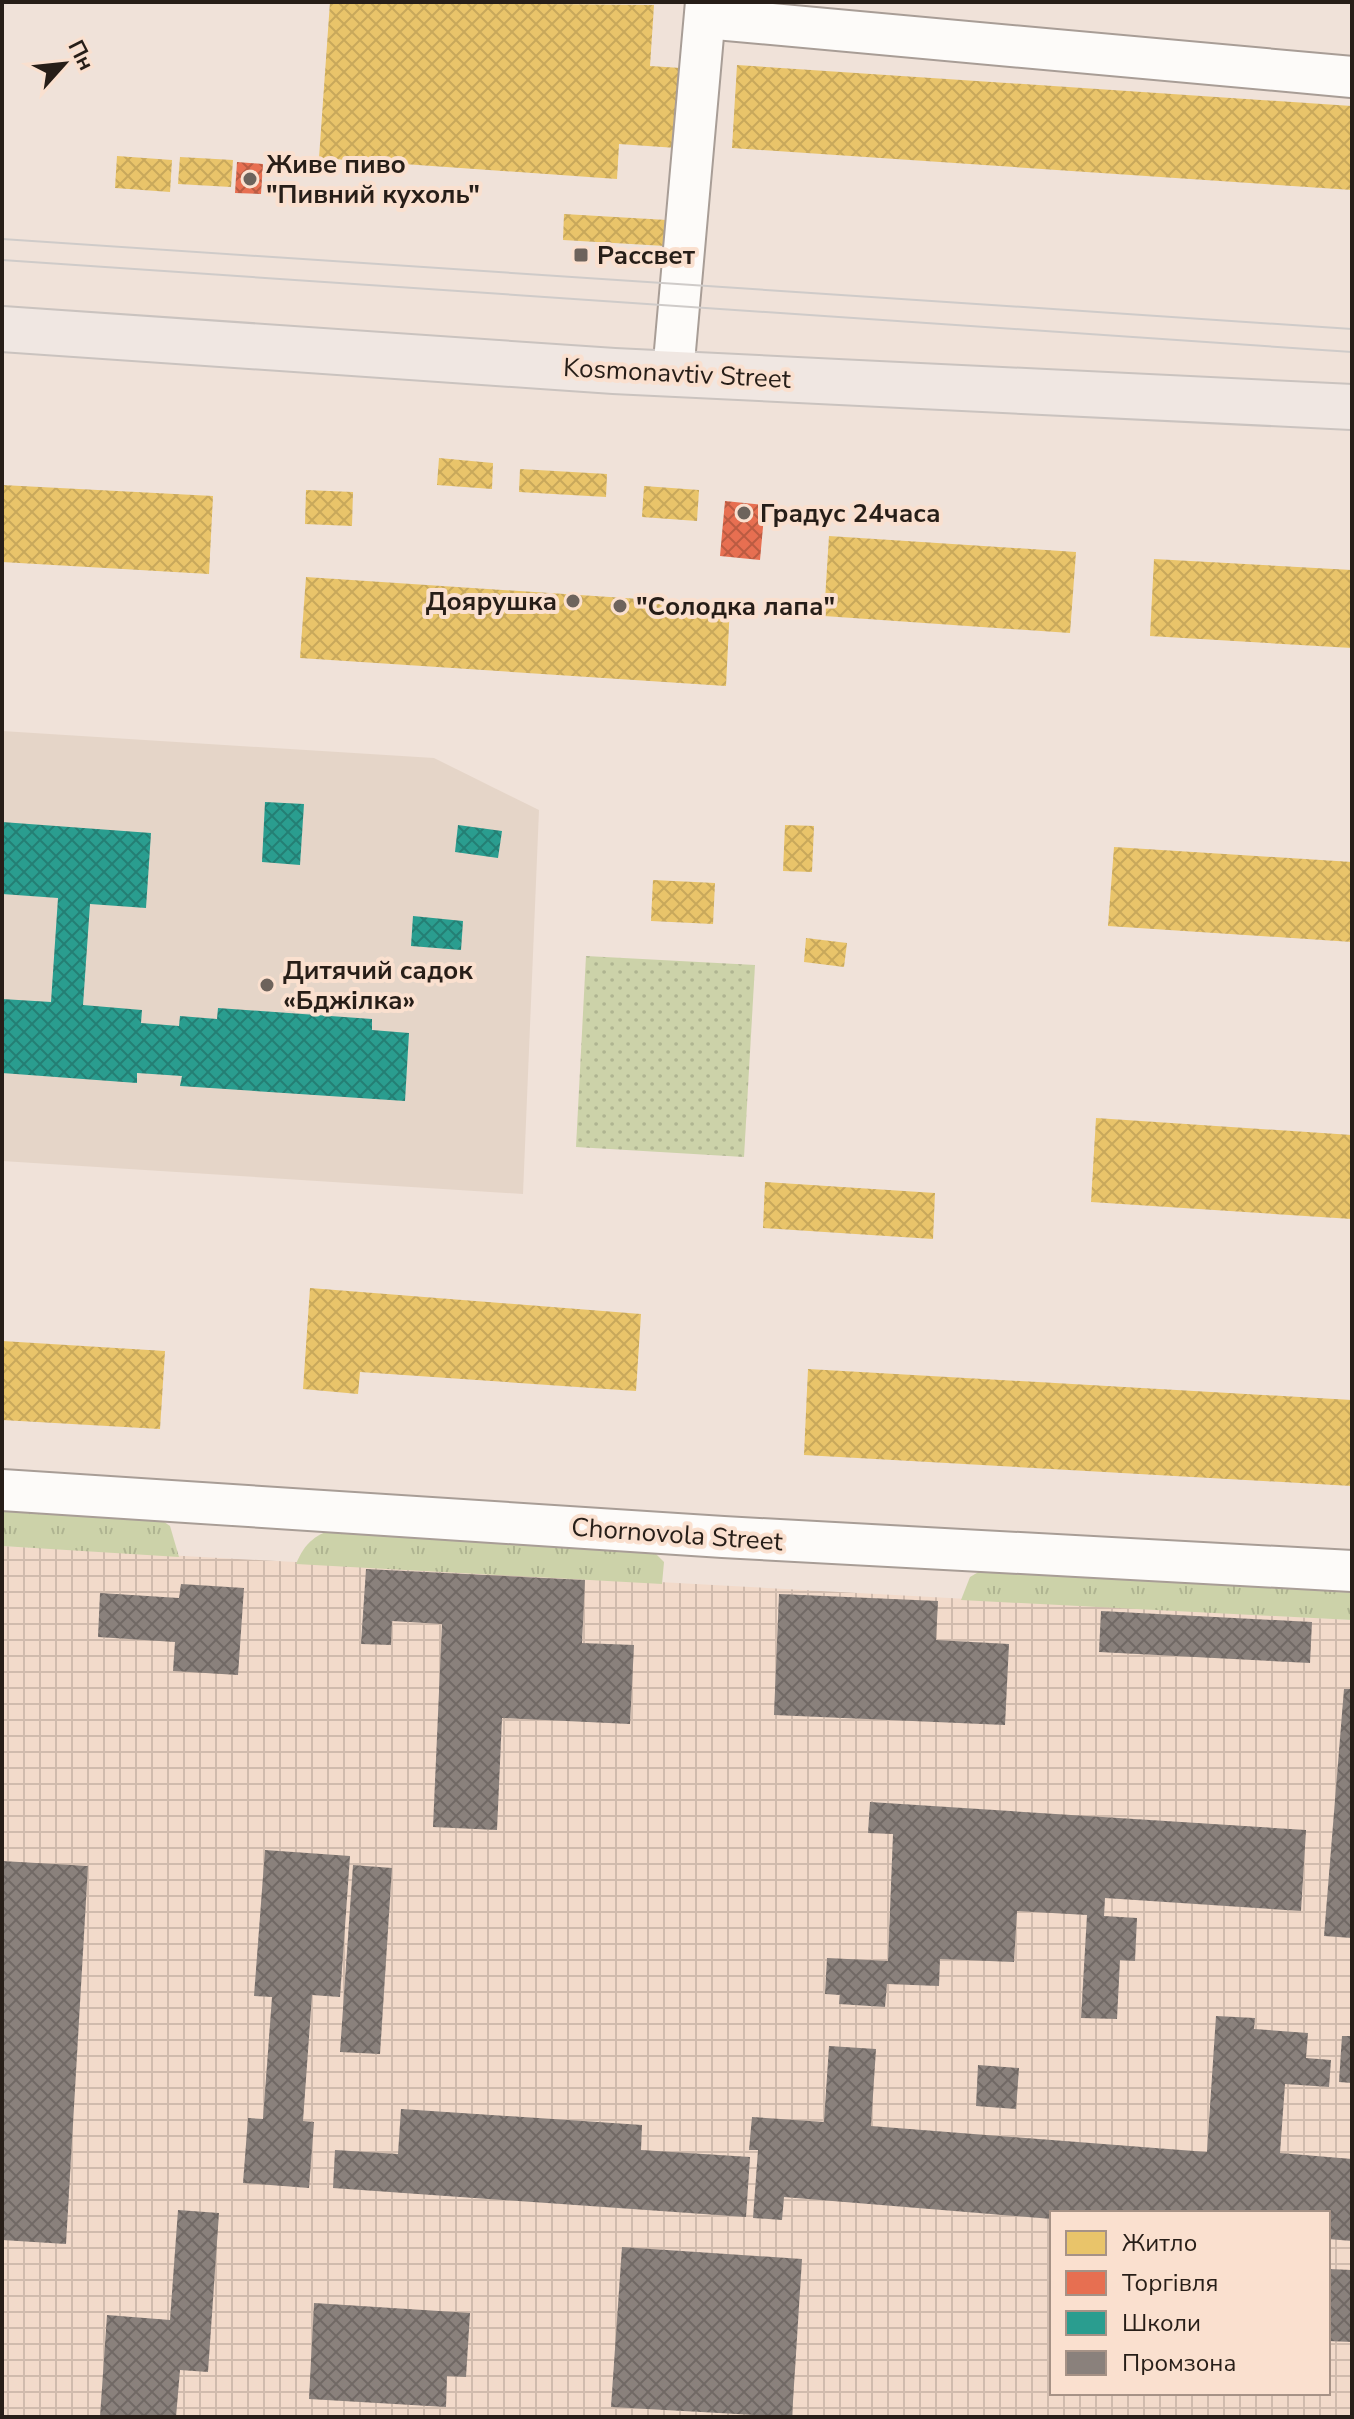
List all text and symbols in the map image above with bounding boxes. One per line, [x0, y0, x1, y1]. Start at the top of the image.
north arrow [24, 24, 104, 104]
text: Пн [61, 35, 101, 76]
place label: Живе пиво "Пивний кухоль" [266, 147, 480, 212]
marker: Живе пиво "Пивний кухоль" [241, 170, 259, 188]
place label: Рассвет [597, 238, 696, 273]
marker: Рассвет [572, 246, 590, 264]
street label: Kosmonavtiv Street [562, 350, 793, 397]
place label: Градус 24часа [760, 496, 941, 531]
marker: Градус 24часа [735, 504, 753, 522]
place label: Доярушка [426, 584, 557, 619]
place label: "Солодка лапа" [636, 589, 835, 624]
marker: Доярушка [564, 592, 582, 610]
marker: "Солодка лапа" [611, 597, 629, 615]
place label: Дитячий садок «Бджілка» [283, 953, 473, 1018]
marker: Дитячий садок «Бджілка» [258, 976, 276, 994]
street label: Chornovola Street [570, 1510, 785, 1559]
legend [1050, 2211, 1330, 2395]
text: Житло [1122, 2227, 1197, 2259]
text: Торгівля [1122, 2267, 1219, 2299]
text: Школи [1122, 2307, 1201, 2339]
text: Промзона [1122, 2347, 1236, 2379]

